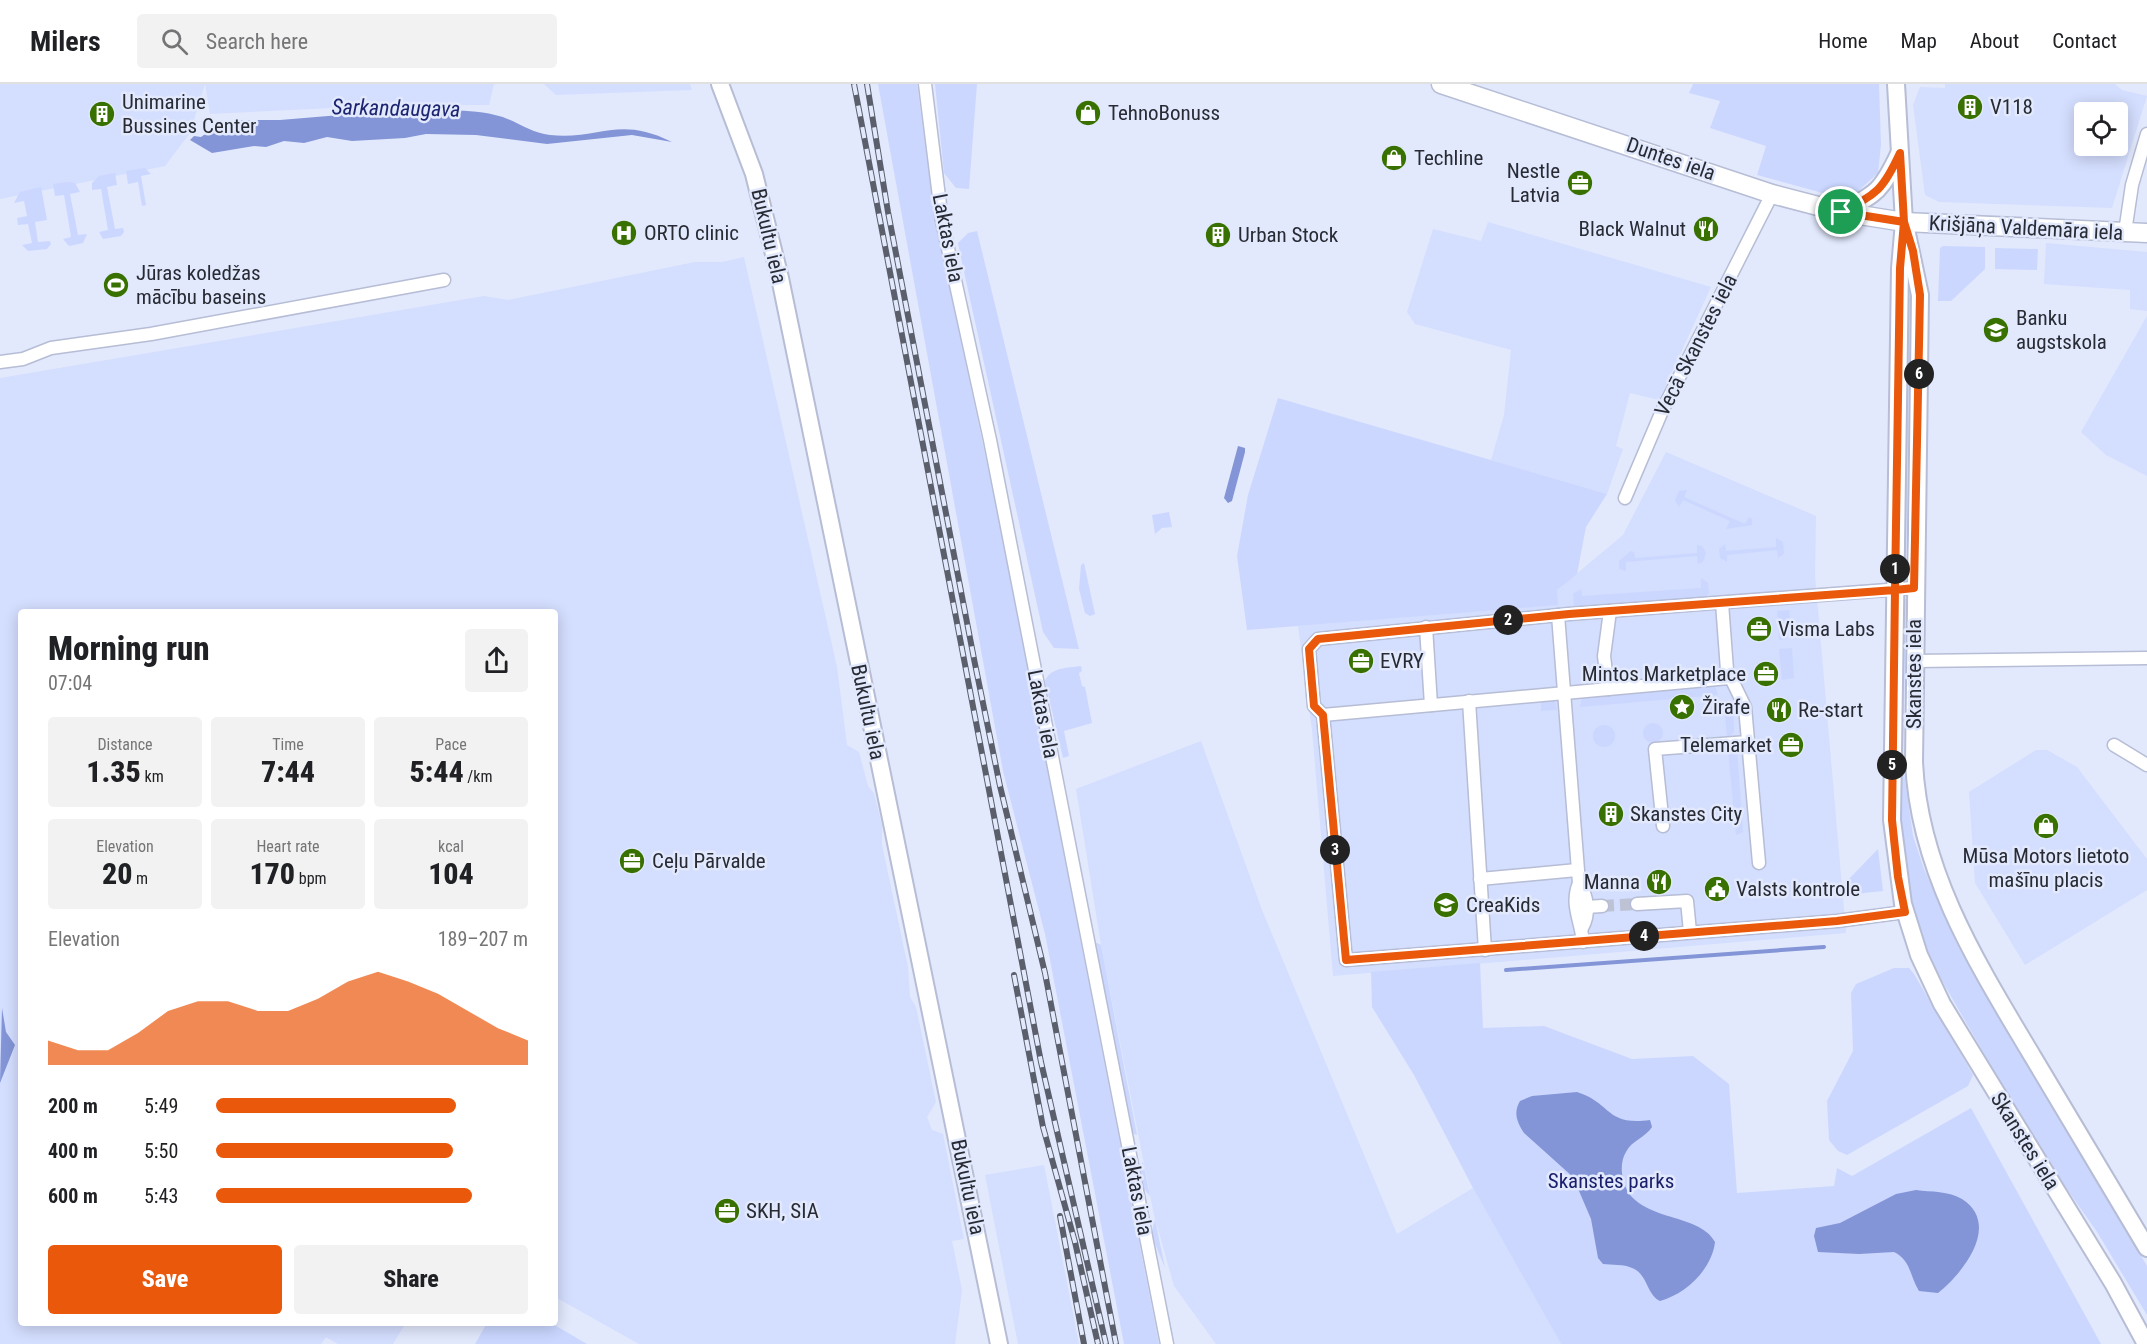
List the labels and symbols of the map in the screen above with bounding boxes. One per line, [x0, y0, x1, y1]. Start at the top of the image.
place label: Unimarine Bussines Center [122, 90, 256, 138]
building icon: V118 [1955, 92, 1985, 122]
water label: Sarkandaugava [331, 94, 461, 122]
place label: V118 [1990, 95, 2033, 119]
shop icon: TehnoBonuss [1073, 98, 1103, 128]
building icon: Unimarine Bussines Center [87, 99, 117, 129]
place label: TehnoBonuss [1108, 101, 1220, 125]
street label: Duntes iela [1623, 133, 1719, 185]
shop icon: Techline [1379, 143, 1409, 173]
place label: Techline [1414, 146, 1483, 170]
place label: Nestle Latvia [1507, 159, 1560, 207]
office icon: Nestle Latvia [1565, 168, 1595, 198]
street label: Bukultu iela [746, 186, 792, 286]
pin [1815, 186, 1866, 237]
street label: Laktas iela [928, 192, 968, 284]
street label: Krišjāņa Valdemāra iela [1928, 211, 2124, 245]
restaurant icon: Black Walnut [1691, 214, 1721, 244]
place label: Black Walnut [1579, 217, 1686, 241]
hospital icon: ORTO clinic [609, 218, 639, 248]
building icon: Urban Stock [1203, 220, 1233, 250]
place label: ORTO clinic [644, 221, 739, 245]
place label: Urban Stock [1238, 223, 1339, 247]
place label: Jūras koledžas mācību baseins [136, 261, 266, 309]
sports icon: Jūras koledžas mācību baseins [101, 270, 131, 300]
street label: Vecā Skanstes iela [1650, 270, 1742, 420]
place label: Banku augstskola [2016, 306, 2107, 354]
school or university icon: Banku augstskola [1981, 315, 2011, 345]
pin: 6 [1904, 359, 1934, 389]
pin: 1 [1880, 554, 1910, 584]
pin: 2 [1493, 605, 1523, 635]
office icon: Visma Labs [1744, 614, 1774, 644]
place label: Visma Labs [1778, 617, 1875, 641]
street label: Skanstes iela [1902, 619, 1926, 729]
office icon: EVRY [1346, 646, 1376, 676]
place label: EVRY [1380, 649, 1424, 673]
office icon: Mintos Marketplace [1751, 659, 1781, 689]
street label: Bukultu iela [846, 662, 890, 762]
place label: Mintos Marketplace [1582, 662, 1746, 686]
street label: Laktas iela [1023, 668, 1063, 760]
place icon: Žirafe [1667, 692, 1697, 722]
place label: Žirafe [1702, 695, 1750, 719]
restaurant icon: Re-start [1764, 695, 1794, 725]
place label: Re-start [1798, 698, 1863, 722]
office icon: Telemarket [1776, 730, 1806, 760]
place label: Telemarket [1680, 733, 1772, 757]
pin: 5 [1877, 750, 1907, 780]
building icon: Skanstes City [1596, 799, 1626, 829]
place label: Skanstes City [1630, 802, 1743, 826]
shop icon: Mūsa Motors lietoto mašīnu placis [2031, 811, 2061, 841]
pin: 3 [1320, 835, 1350, 865]
place label: Mūsa Motors lietoto mašīnu placis [1963, 844, 2129, 892]
office icon: Ceļu Pārvalde [617, 846, 647, 876]
place label: Ceļu Pārvalde [652, 849, 766, 873]
restaurant icon: Manna [1644, 867, 1674, 897]
place label: Manna [1584, 870, 1640, 894]
public building icon: Valsts kontrole [1702, 874, 1732, 904]
place label: Valsts kontrole [1736, 877, 1860, 901]
school or university icon: CreaKids [1431, 890, 1461, 920]
place label: CreaKids [1466, 893, 1540, 917]
pin: 4 [1629, 921, 1659, 951]
street label: Skanstes iela [1986, 1088, 2064, 1194]
street label: Bukultu iela [946, 1137, 990, 1237]
street label: Laktas iela [1117, 1145, 1157, 1237]
park label: Skanstes parks [1548, 1169, 1674, 1193]
office icon: SKH, SIA [712, 1196, 742, 1226]
place label: SKH, SIA [746, 1199, 819, 1223]

